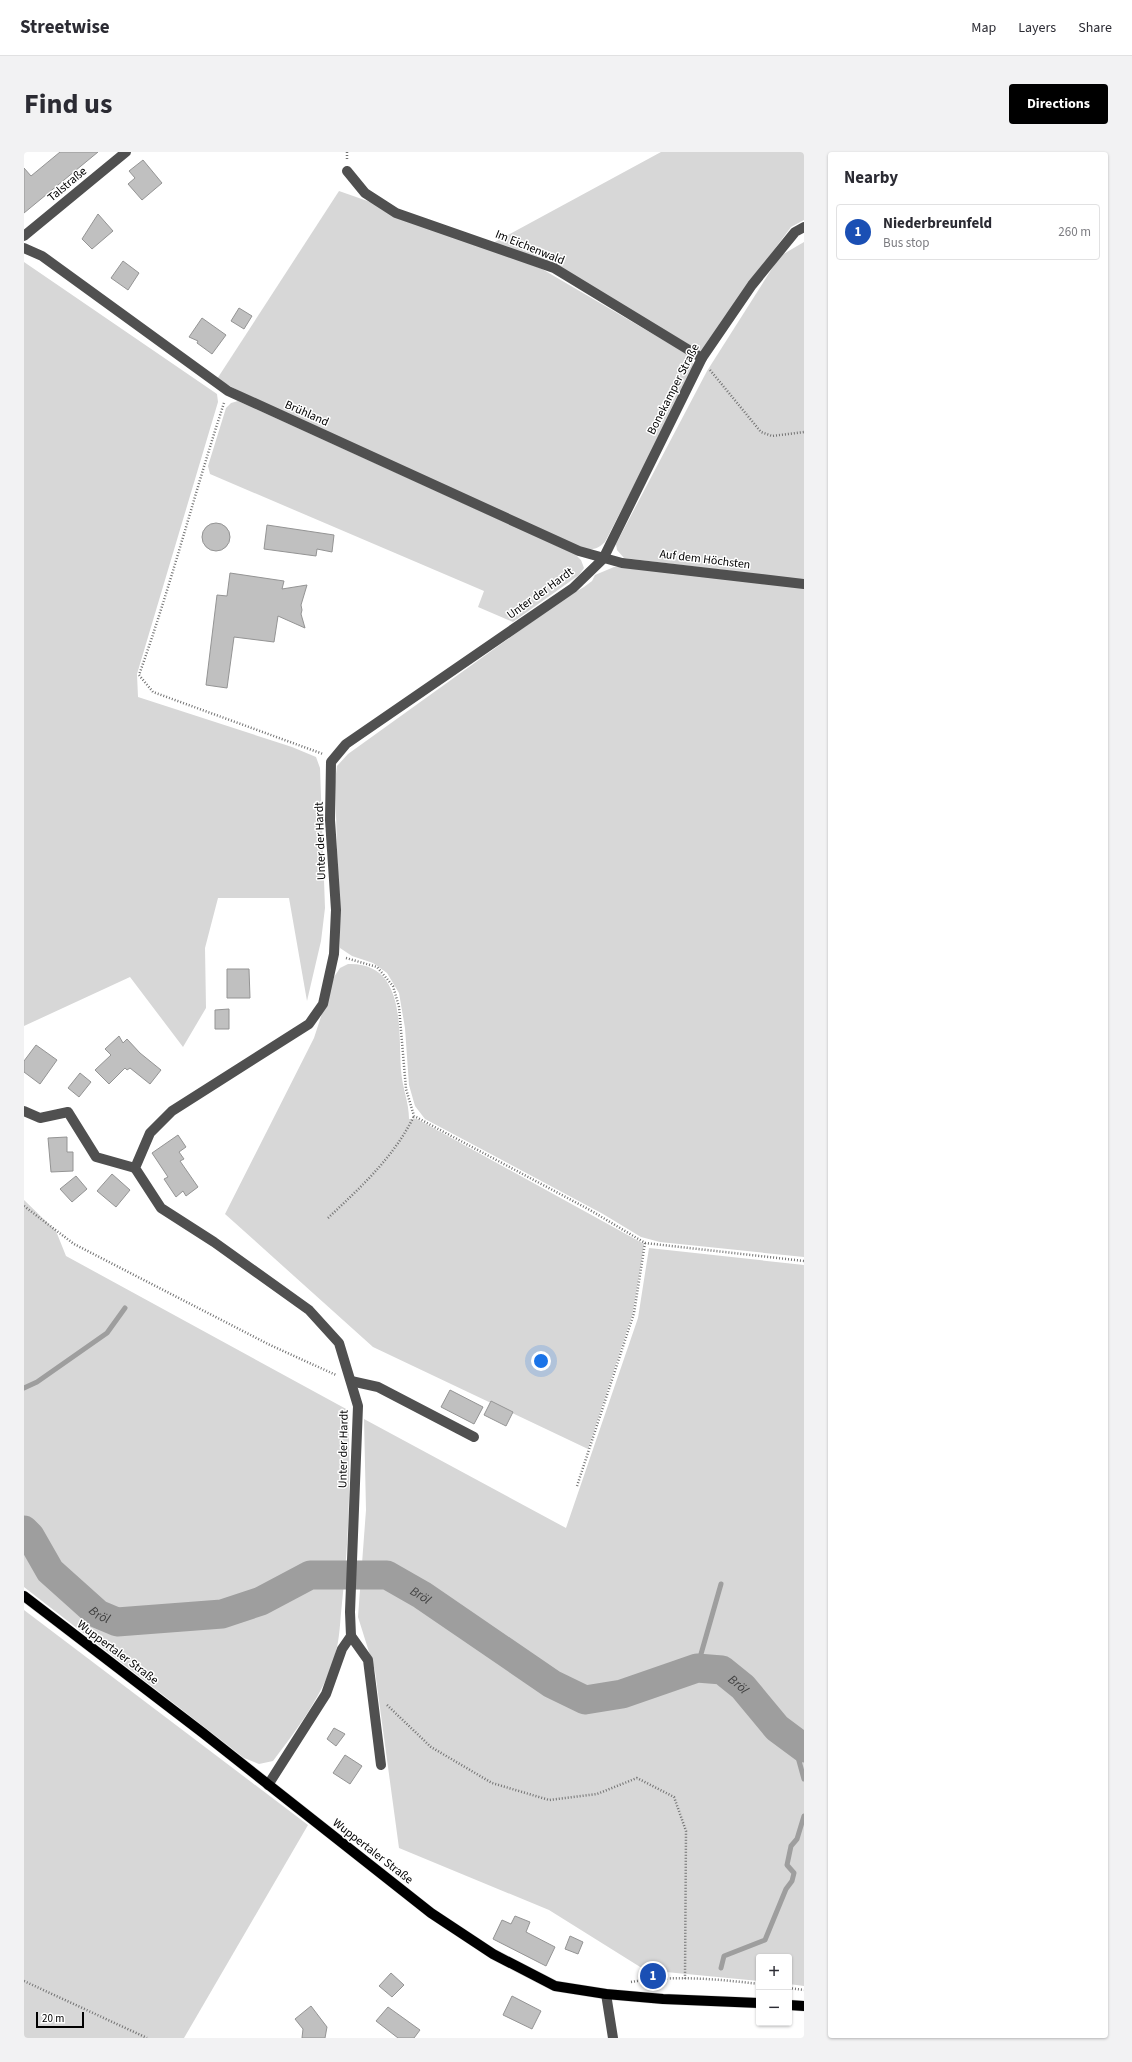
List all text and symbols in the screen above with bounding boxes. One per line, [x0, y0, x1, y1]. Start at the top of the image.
text: Streetwise [20, 14, 110, 41]
text: Map [971, 18, 996, 38]
text: Layers [1018, 18, 1056, 38]
text: Share [1078, 18, 1112, 38]
text: Find us [24, 84, 112, 124]
button: Directions [1009, 84, 1108, 124]
street label: Talstraße [44, 163, 91, 206]
text: Nearby [844, 166, 898, 190]
text: Niederbreunfeld [883, 213, 992, 234]
text: 1 [855, 223, 861, 241]
text: 260 m [1058, 223, 1091, 241]
street label: Im Eichenwald [493, 226, 567, 269]
text: Bus stop [883, 234, 929, 252]
street label: Bonekamper Straße [643, 341, 704, 438]
street label: Brühland [282, 396, 332, 431]
street label: Auf dem Höchsten [659, 545, 751, 573]
street label: Unter der Hardt [504, 563, 577, 623]
street label: Unter der Hardt [311, 801, 330, 881]
your location [531, 1351, 551, 1371]
street label: Unter der Hardt [334, 1410, 353, 1488]
water label: Bröl [407, 1582, 435, 1609]
water label: Bröl [85, 1602, 113, 1628]
street label: Wuppertaler Straße [74, 1616, 162, 1689]
water label: Bröl [724, 1671, 753, 1698]
street label: Wuppertaler Straße [329, 1815, 416, 1888]
map controls [756, 1954, 792, 2026]
button: + [756, 1954, 792, 1990]
pin: 1 [640, 1961, 666, 1991]
button: − [756, 1990, 792, 2026]
scale bar [36, 2010, 84, 2029]
text: 20 m [42, 2011, 64, 2026]

